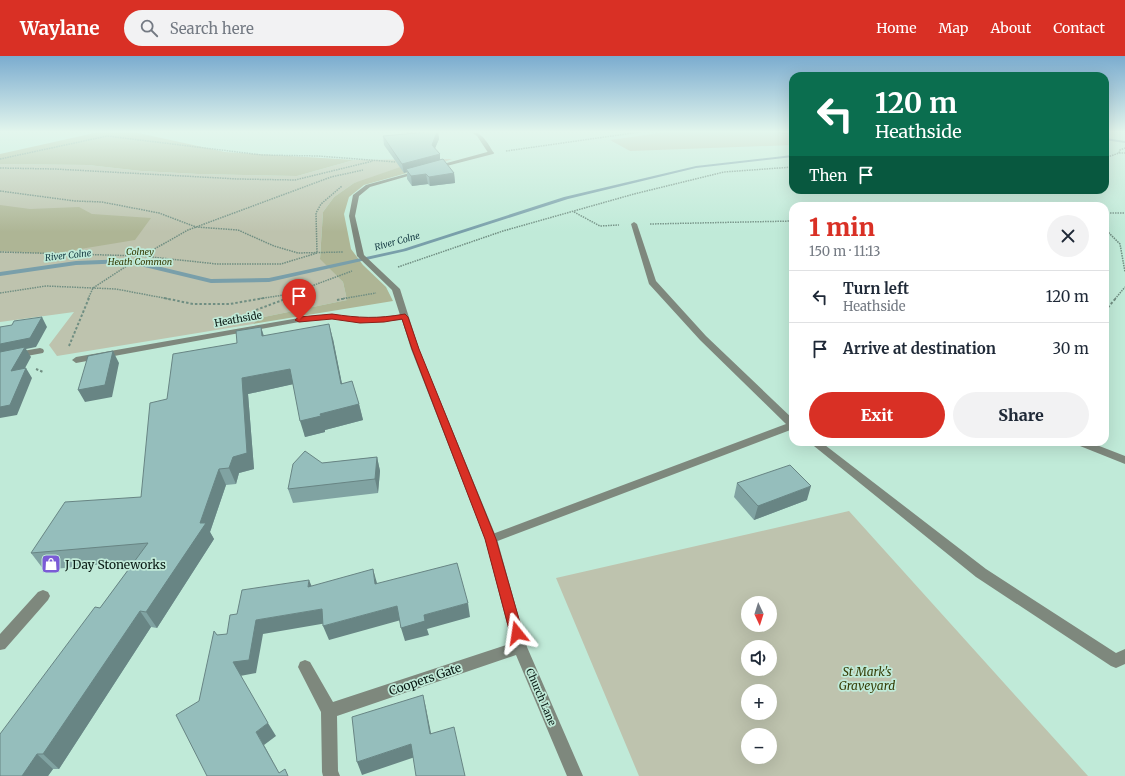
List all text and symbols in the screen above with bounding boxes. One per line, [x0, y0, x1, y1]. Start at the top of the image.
search box [124, 10, 404, 46]
text: Waylane [20, 16, 100, 40]
icon: search [138, 17, 160, 39]
text: Search here [170, 19, 254, 38]
text: Home [876, 19, 917, 37]
text: Map [939, 19, 968, 37]
text: About [990, 19, 1031, 37]
text: Contact [1053, 19, 1105, 37]
text: 120 m [875, 85, 957, 121]
icon: left [809, 88, 861, 140]
text: Heathside [875, 120, 962, 143]
icon: arrive [855, 164, 877, 186]
text: Then [809, 166, 847, 185]
text: 1 min [809, 212, 875, 243]
button: close [1047, 215, 1089, 257]
water label: River Colne [373, 230, 421, 252]
text: 150 m · 11:13 [809, 243, 881, 260]
park label: Colney Heath Common [107, 246, 172, 267]
water label: River Colne [44, 247, 92, 263]
pin [282, 279, 316, 320]
text: Turn left [843, 279, 909, 298]
icon: arrive [288, 285, 310, 307]
icon: left [809, 286, 831, 308]
text: 120 m [1046, 287, 1089, 306]
text: Heathside [843, 298, 906, 315]
street label: Heathside [213, 308, 263, 330]
icon: arrive [809, 338, 831, 360]
text: Arrive at destination [843, 339, 996, 358]
text: 30 m [1052, 339, 1089, 358]
button: Exit [809, 392, 945, 438]
button: Share [953, 392, 1089, 438]
shop icon: J Day Stoneworks [40, 553, 62, 575]
place label: J Day Stoneworks [64, 557, 166, 572]
north arrow [741, 596, 777, 632]
map controls [741, 596, 777, 764]
position arrow [496, 612, 538, 654]
button: sound [741, 640, 777, 676]
street label: Coopers Gate [387, 660, 463, 698]
park label: St Mark's Graveyard [839, 664, 895, 693]
street label: Church Lane [523, 666, 559, 728]
button: + [741, 684, 777, 720]
button: − [741, 728, 777, 764]

